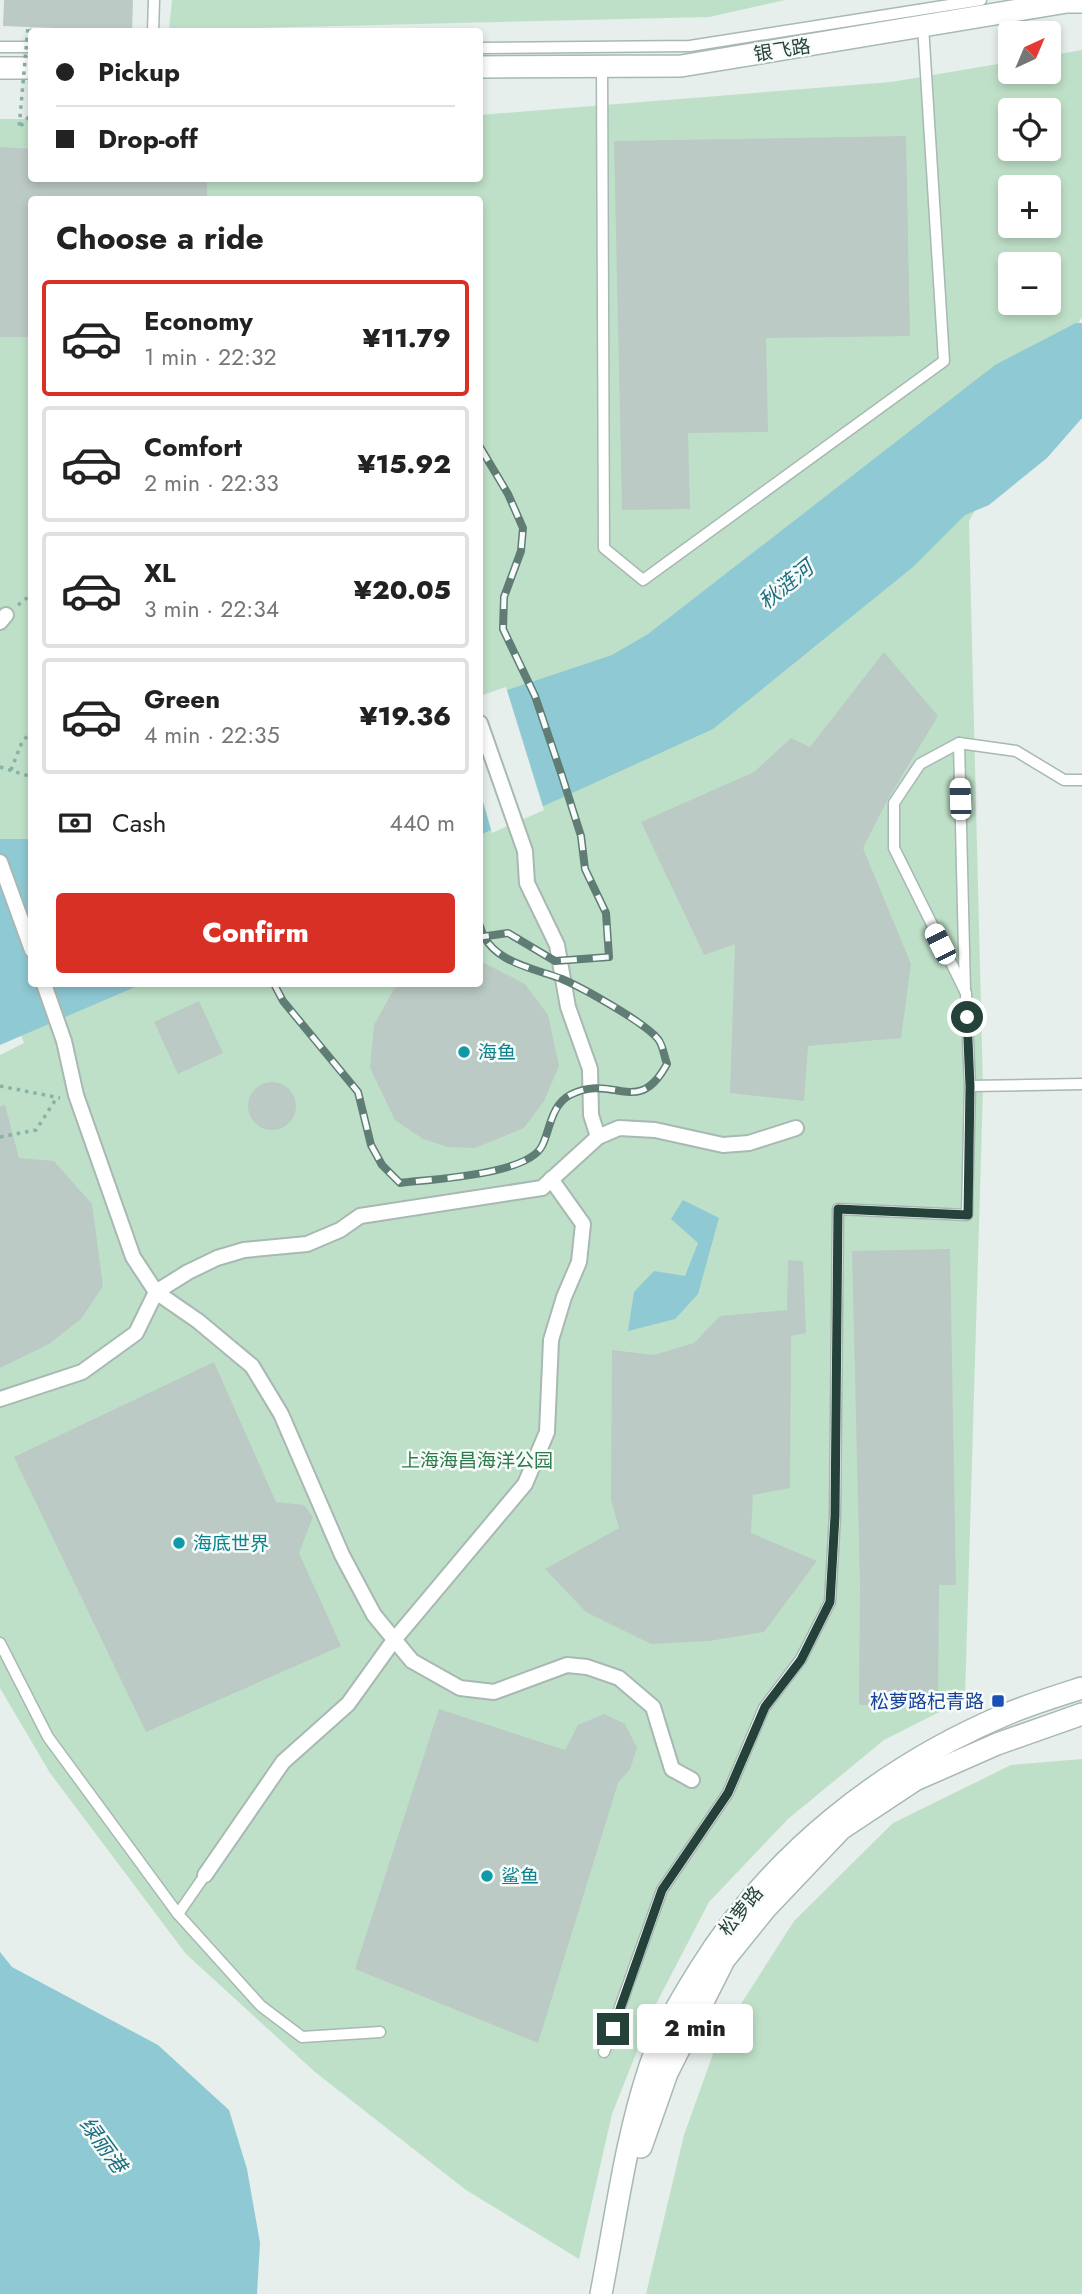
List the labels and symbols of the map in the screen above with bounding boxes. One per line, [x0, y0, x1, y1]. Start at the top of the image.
north arrow [998, 21, 1060, 84]
street label: 银飞路 [752, 32, 812, 68]
water label: 秋涟河 [752, 551, 823, 616]
car [949, 778, 972, 820]
car [922, 921, 959, 967]
route start [951, 1001, 983, 1033]
place label: 海鱼 [478, 1039, 516, 1066]
marker: 海鱼 [456, 1044, 472, 1060]
park label: 上海海昌海洋公园 [401, 1447, 553, 1474]
place label: 海底世界 [193, 1530, 269, 1557]
marker: 海底世界 [171, 1535, 187, 1551]
place label: 松萝路杞青路 [870, 1688, 984, 1715]
marker: 松萝路杞青路 [990, 1693, 1006, 1709]
place label: 鲨鱼 [501, 1863, 539, 1890]
marker: 鲨鱼 [479, 1868, 495, 1884]
street label: 松萝路 [713, 1880, 769, 1942]
callout: 2 min [638, 2004, 753, 2054]
route end [597, 2013, 629, 2045]
water label: 绿丽港 [72, 2111, 135, 2182]

